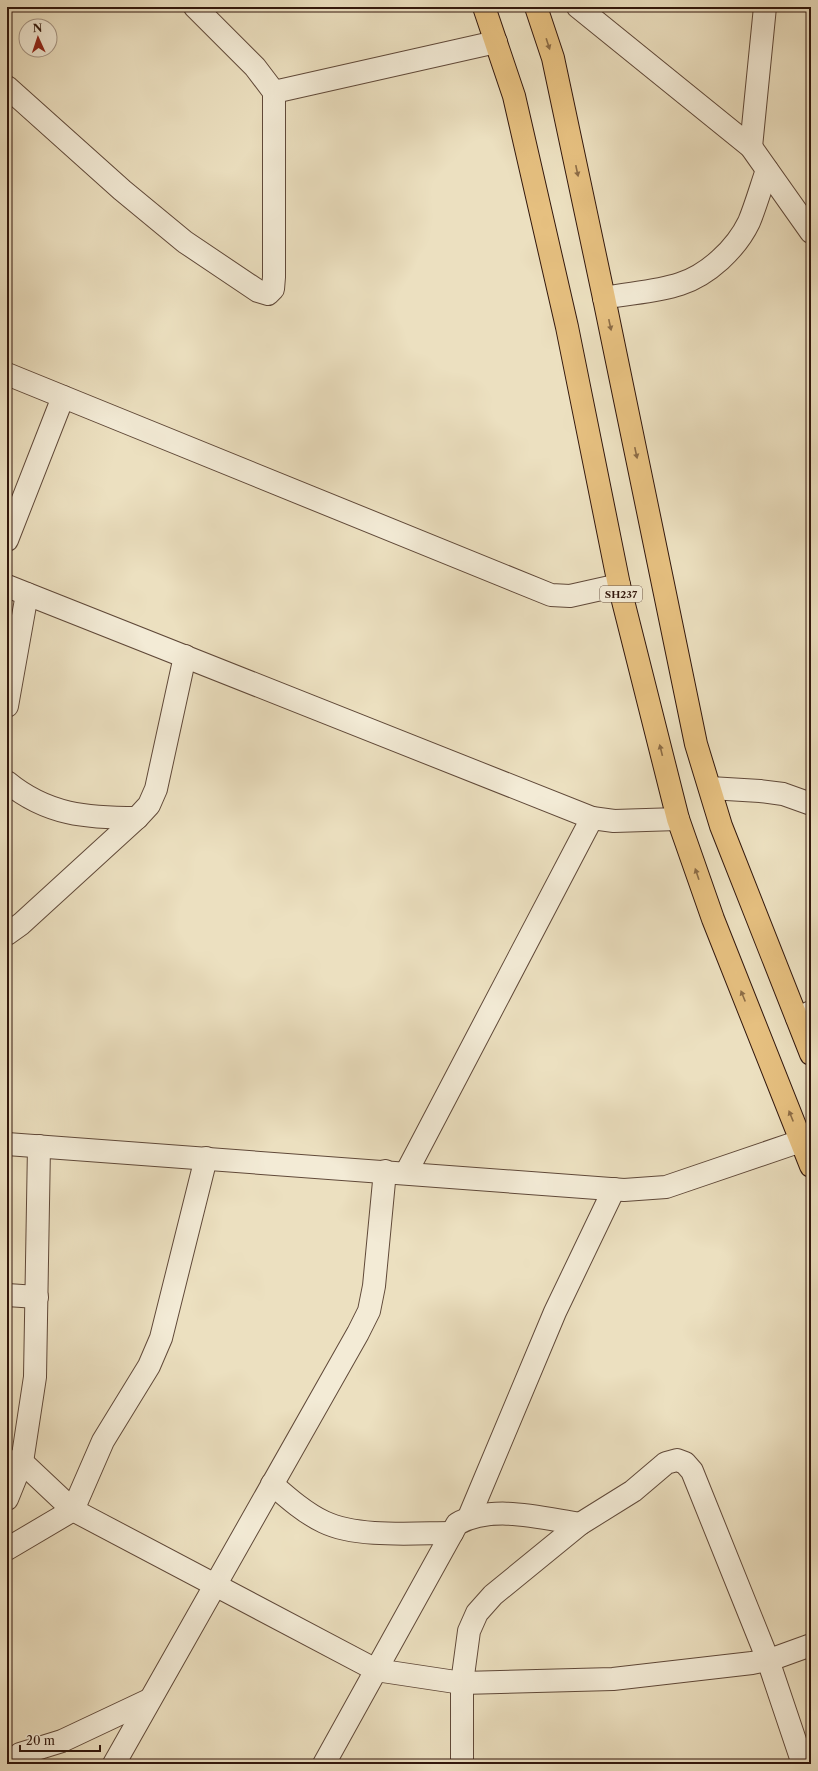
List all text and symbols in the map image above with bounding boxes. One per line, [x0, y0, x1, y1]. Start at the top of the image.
north arrow [18, 18, 58, 58]
text: N [32, 21, 43, 35]
one-way arrow [545, 38, 551, 50]
one-way arrow [574, 165, 580, 177]
one-way arrow [607, 319, 613, 331]
one-way arrow [634, 446, 640, 459]
road number: SH237 [600, 586, 642, 602]
one-way arrow [657, 743, 663, 756]
one-way arrow [694, 868, 700, 880]
one-way arrow [740, 989, 746, 1001]
one-way arrow [788, 1110, 794, 1122]
scale bar [20, 1727, 100, 1753]
text: 20 m [26, 1733, 55, 1748]

